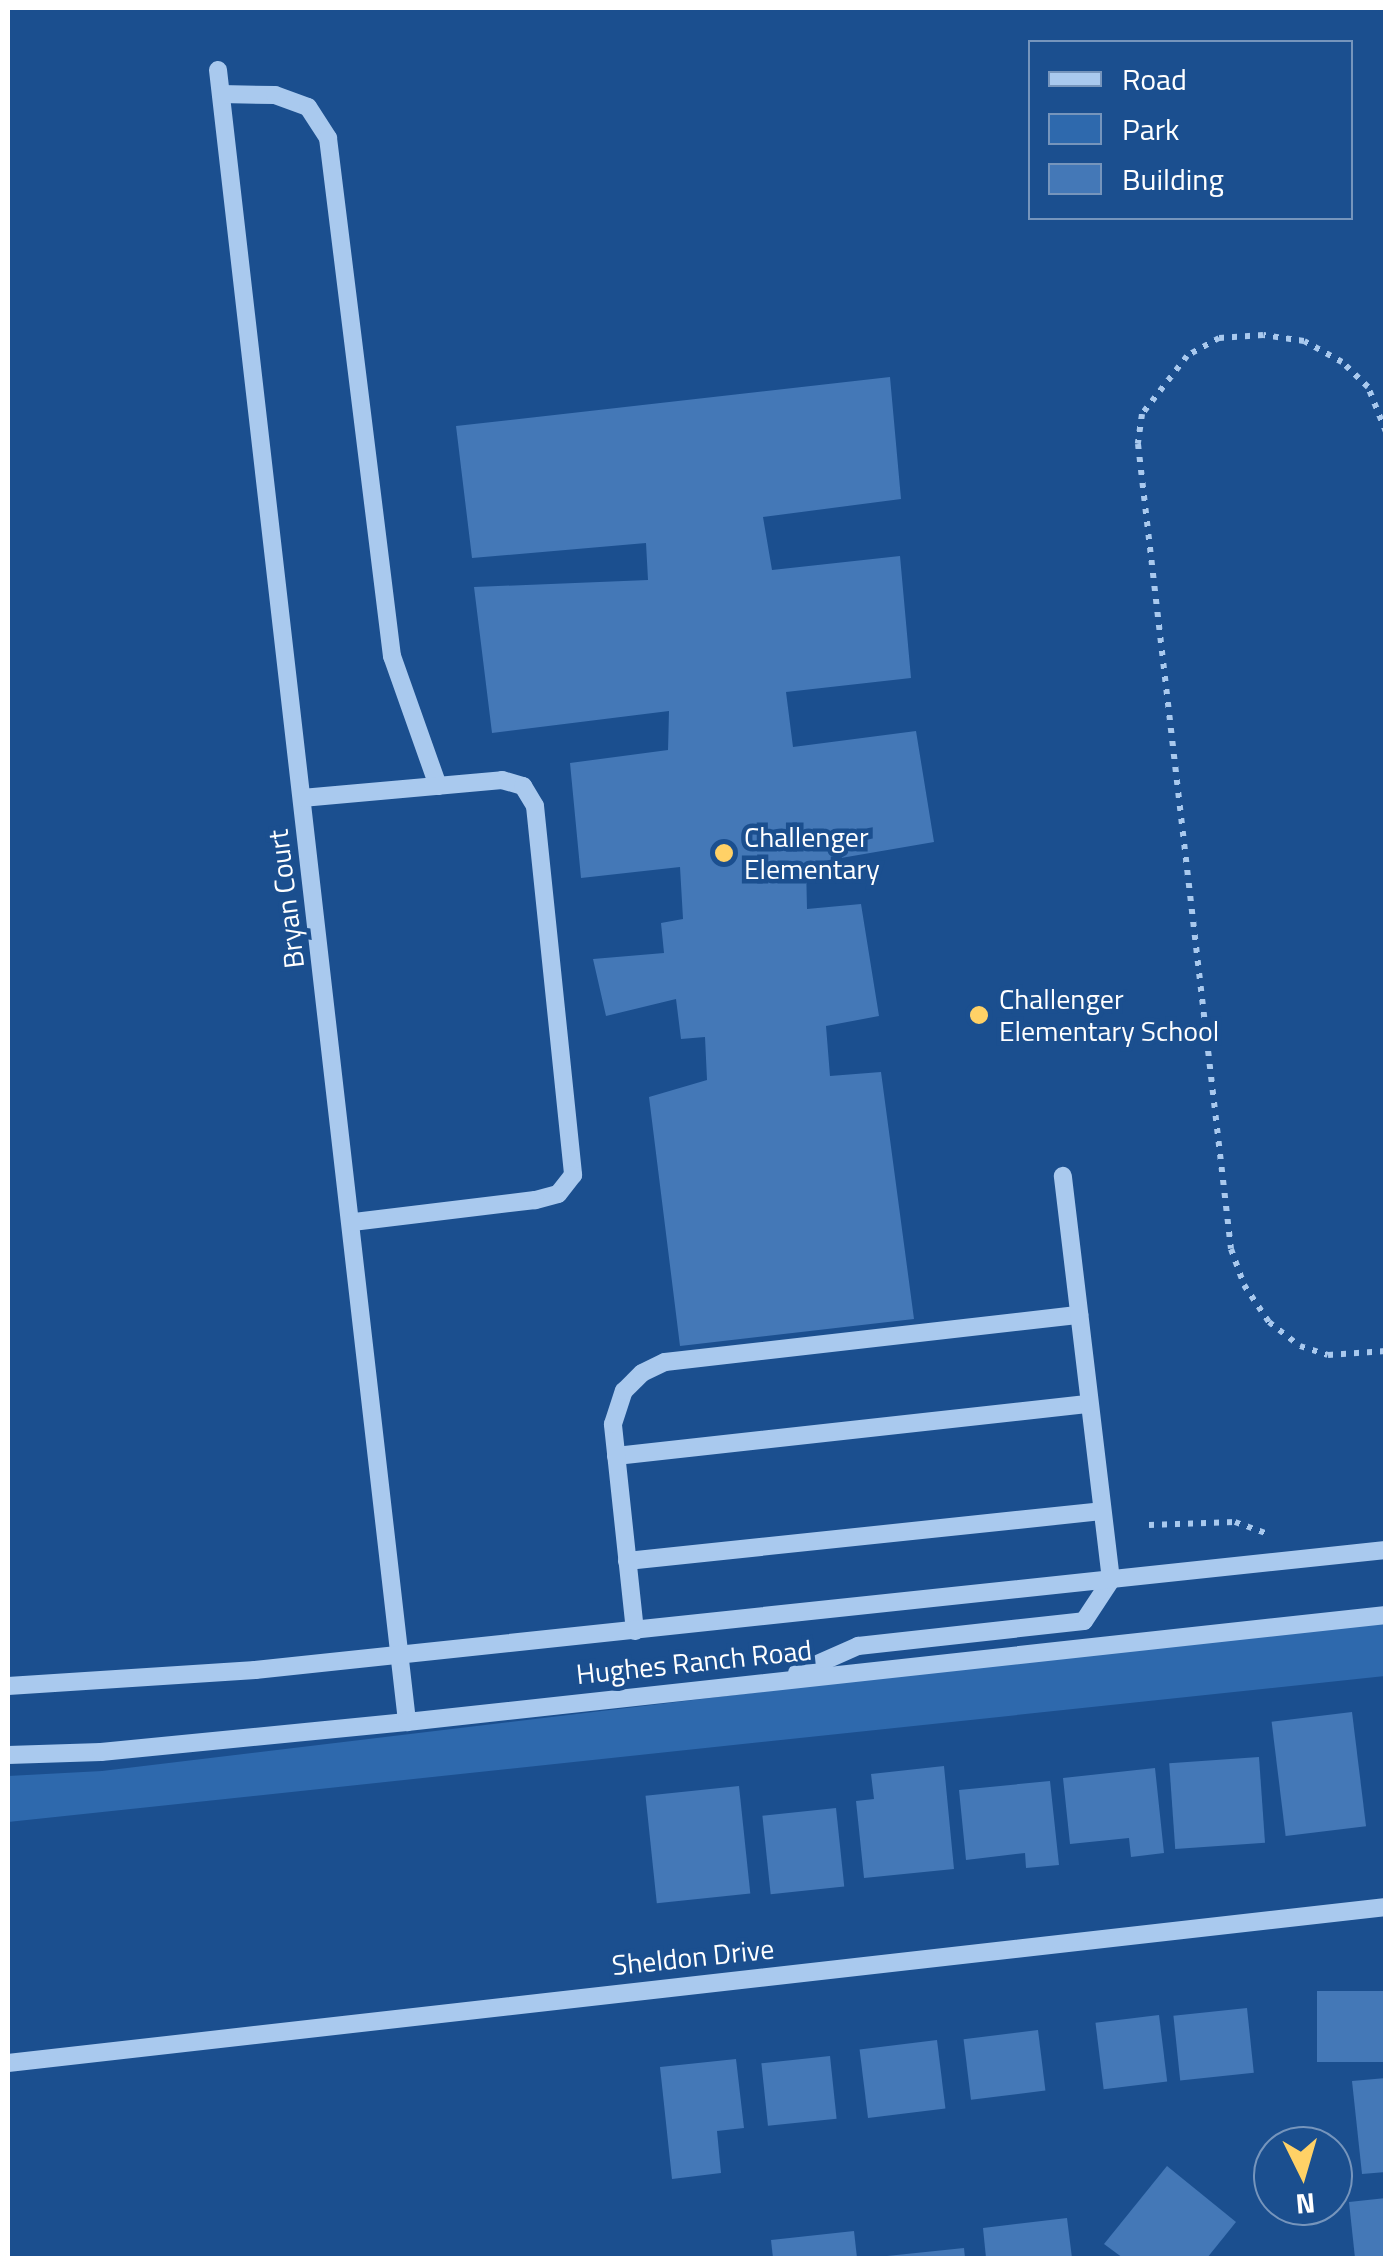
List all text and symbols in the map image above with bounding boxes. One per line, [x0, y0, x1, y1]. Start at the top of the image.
legend [1028, 40, 1353, 220]
text: Road [1122, 56, 1187, 102]
text: Park [1122, 106, 1179, 152]
text: Building [1122, 156, 1224, 202]
place label: Challenger Elementary [744, 820, 880, 886]
street label: Bryan Court [261, 828, 311, 970]
marker: Challenger Elementary [713, 842, 735, 864]
place label: Challenger Elementary School [999, 982, 1219, 1048]
marker: Challenger Elementary School [968, 1004, 990, 1026]
street label: Hughes Ranch Road [574, 1633, 814, 1691]
street label: Sheldon Drive [610, 1932, 776, 1982]
north arrow [1253, 2126, 1353, 2226]
text: N [1294, 2182, 1317, 2227]

